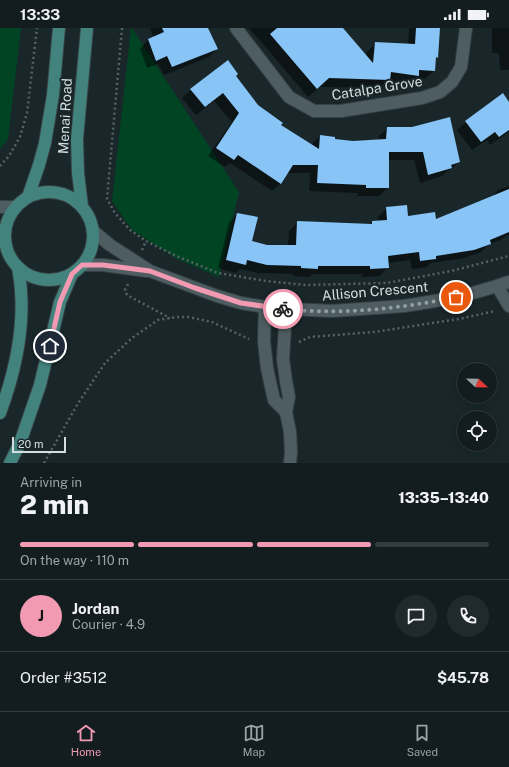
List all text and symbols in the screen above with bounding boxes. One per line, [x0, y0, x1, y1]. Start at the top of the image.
text: 13:33 [20, 6, 60, 23]
street label: Catalpa Grove [330, 73, 424, 103]
street label: Menai Road [55, 78, 75, 154]
street label: Allison Crescent [321, 278, 429, 304]
pin [439, 280, 473, 314]
icon: bag [445, 286, 467, 308]
courier [263, 289, 303, 329]
icon: bike [272, 298, 294, 320]
pin [33, 329, 67, 363]
icon: home [39, 335, 61, 357]
north arrow [457, 363, 497, 403]
map controls [457, 363, 497, 451]
button: locate [457, 411, 497, 451]
scale bar [12, 435, 66, 454]
text: 20 m [18, 438, 43, 450]
text: Arriving in [20, 475, 82, 490]
text: 2 min [20, 489, 89, 520]
text: 13:35–13:40 [398, 489, 489, 506]
text: On the way · 110 m [20, 553, 129, 568]
button: chat [395, 595, 437, 637]
button: phone [447, 595, 489, 637]
text: Jordan [72, 600, 119, 617]
text: J [38, 607, 44, 624]
text: Courier · 4.9 [72, 617, 145, 632]
text: Order #3512 [20, 669, 107, 686]
text: $45.78 [437, 669, 489, 686]
tab: Home [71, 722, 101, 758]
tab: Map [243, 722, 265, 758]
tab: Saved [407, 722, 438, 758]

